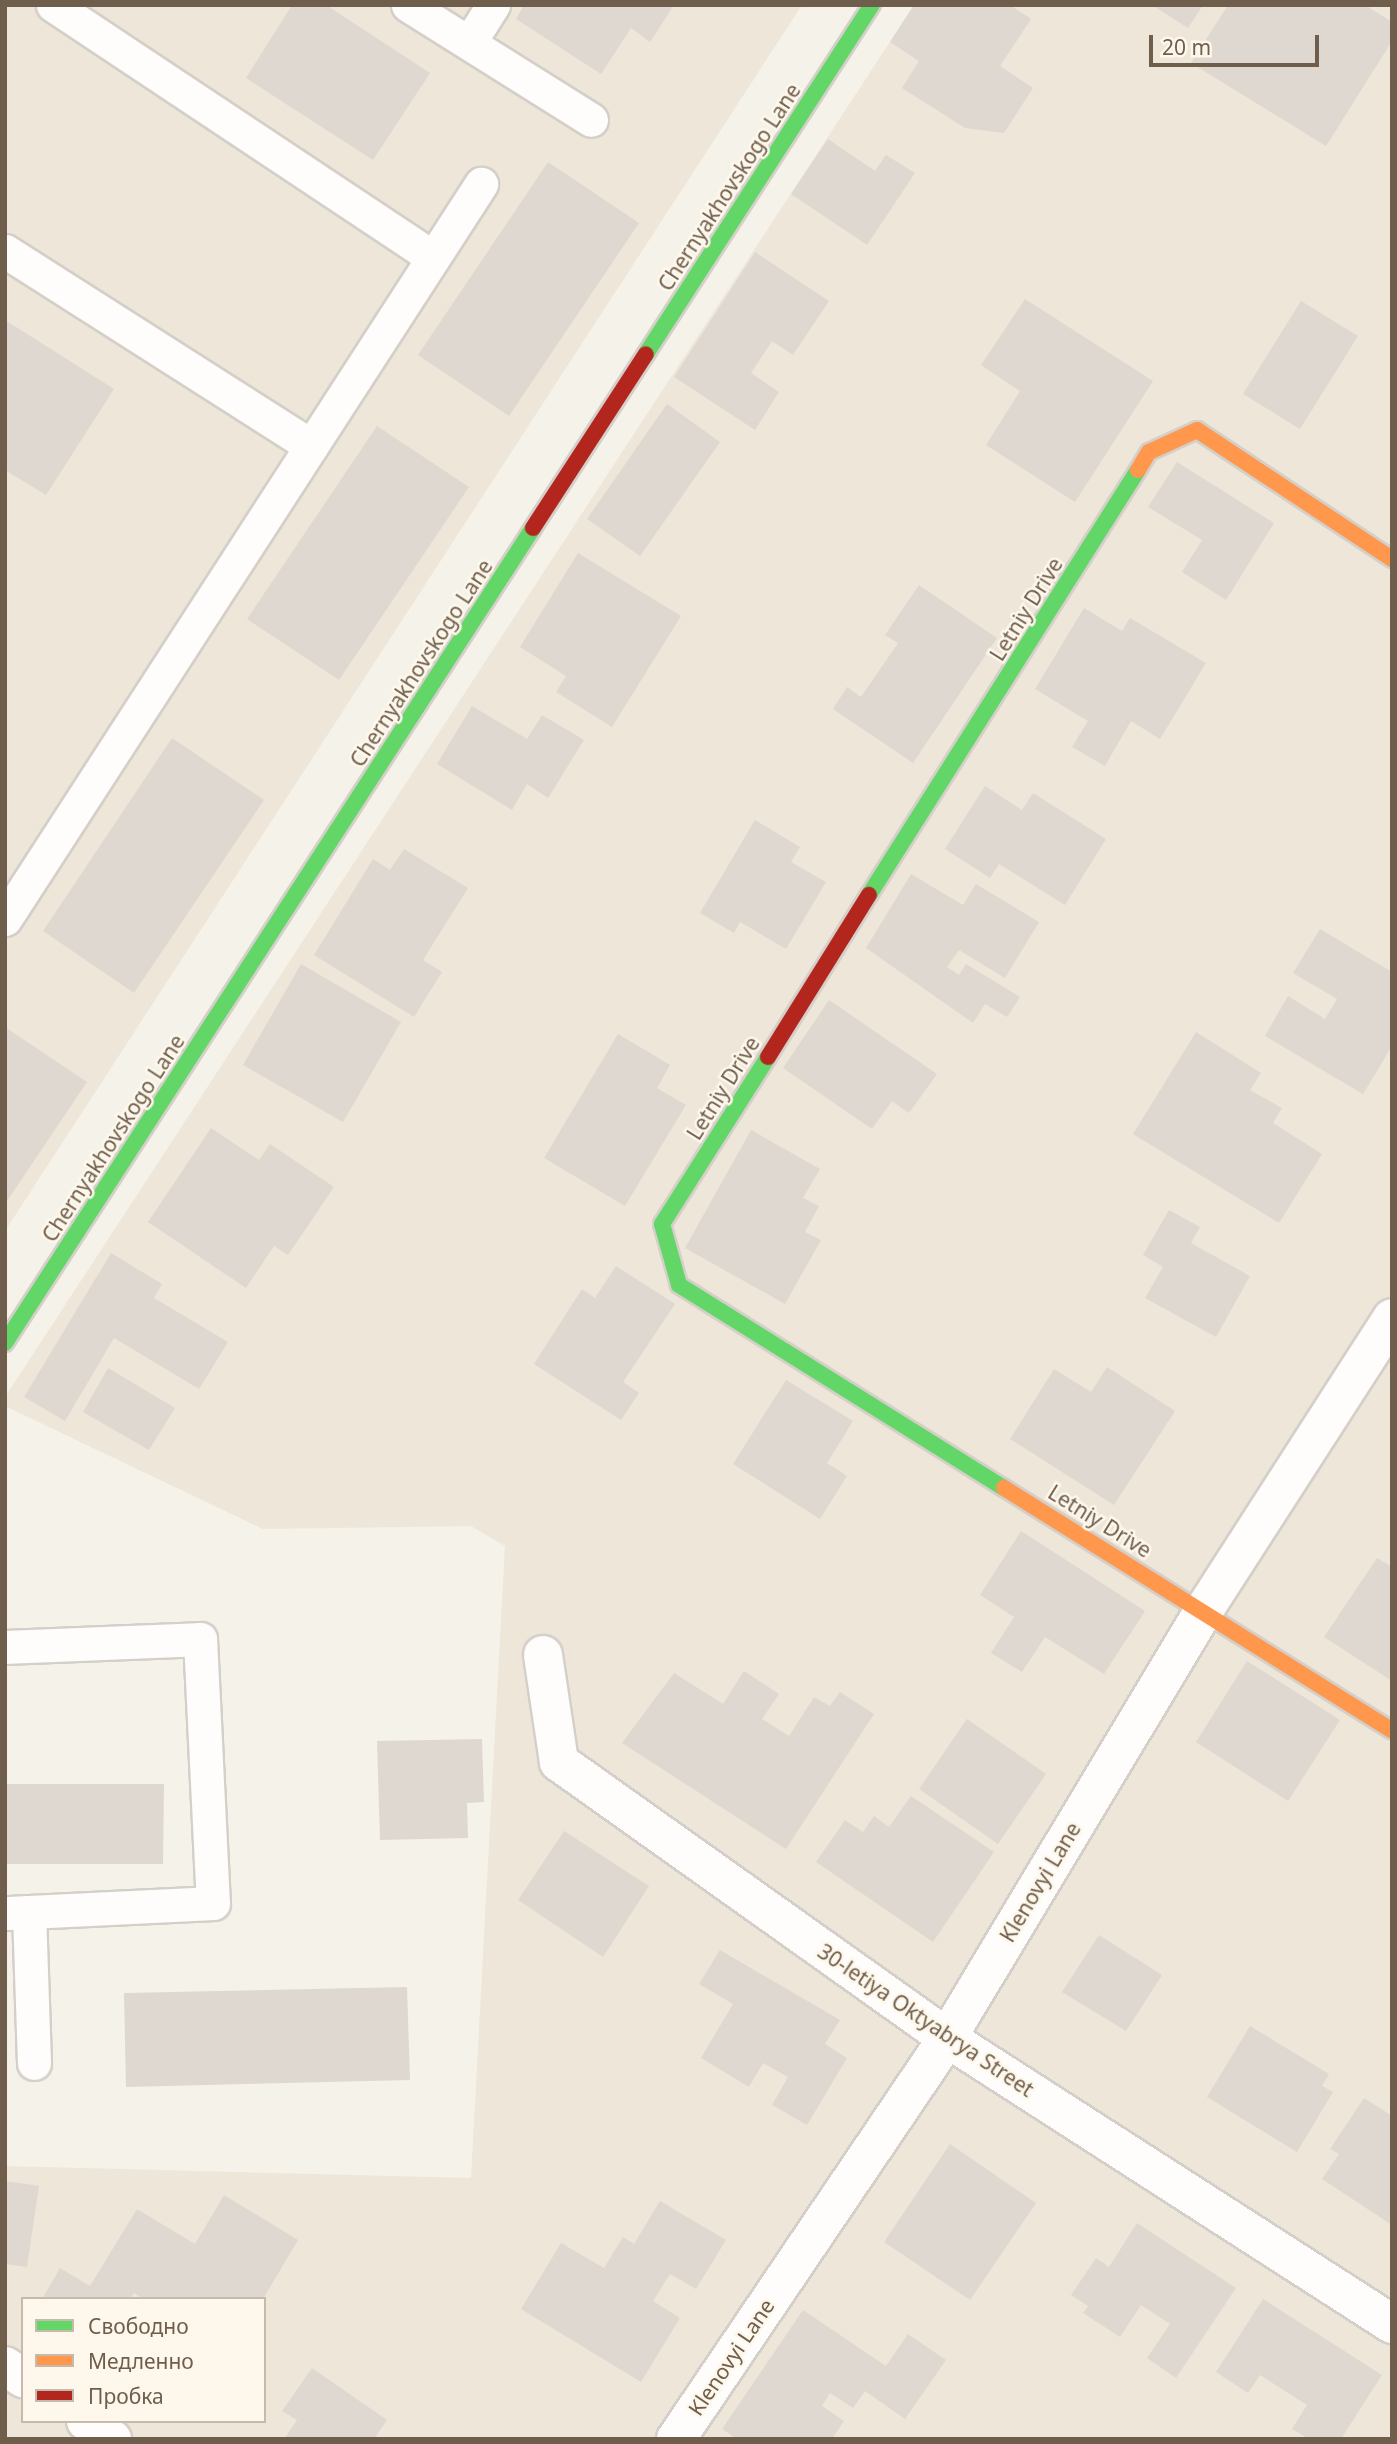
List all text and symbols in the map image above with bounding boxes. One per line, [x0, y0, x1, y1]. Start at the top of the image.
scale bar [1152, 21, 1322, 65]
text: 20 m [1162, 33, 1211, 61]
street label: Chernyakhovskogo Lane [653, 79, 805, 295]
street label: Letniy Drive [984, 553, 1068, 665]
street label: Chernyakhovskogo Lane [345, 555, 497, 771]
street label: Chernyakhovskogo Lane [37, 1030, 189, 1246]
street label: Letniy Drive [681, 1032, 765, 1144]
street label: Letniy Drive [1044, 1479, 1156, 1563]
street label: Klenovyi Lane [994, 1817, 1086, 1947]
street label: 30-letiya Oktyabrya Street [813, 1938, 1039, 2102]
street label: Klenovyi Lane [683, 2294, 779, 2420]
legend [21, 2297, 266, 2423]
text: Свободно [88, 2312, 189, 2340]
text: Медленно [88, 2347, 194, 2375]
text: Пробка [88, 2382, 164, 2410]

